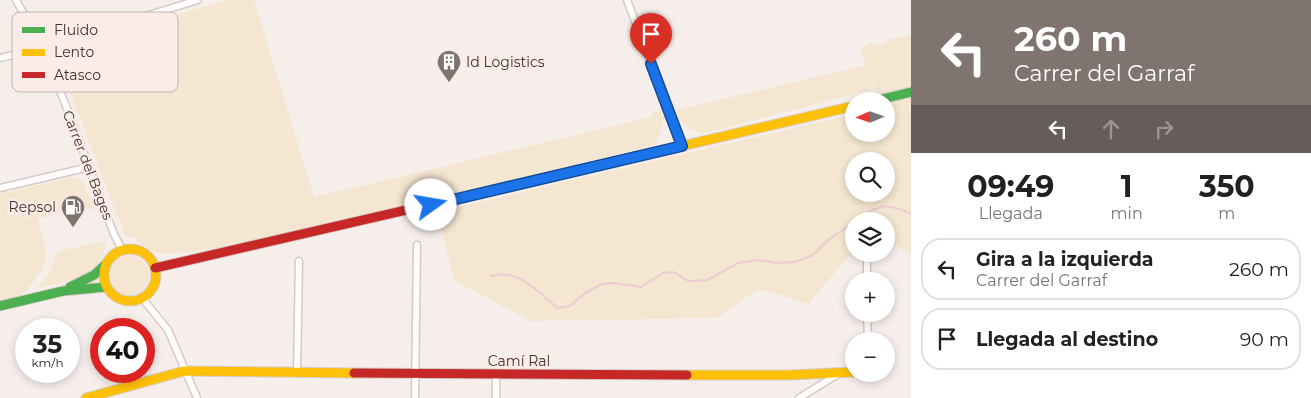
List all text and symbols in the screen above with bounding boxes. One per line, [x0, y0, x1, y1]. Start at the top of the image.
legend [12, 12, 178, 92]
pin [630, 13, 672, 64]
text: 260 m [1014, 17, 1127, 60]
icon: arrive [637, 20, 665, 48]
icon: left [931, 20, 996, 85]
text: Fluido [54, 21, 98, 39]
text: Lento [54, 43, 94, 61]
building icon: Id Logistics [436, 49, 462, 83]
place label: Id Logistics [466, 53, 545, 71]
text: Carrer del Garraf [1014, 60, 1194, 87]
text: Atasco [54, 66, 101, 84]
north arrow [845, 92, 895, 142]
map controls [845, 92, 895, 382]
street label: Carrer del Bages [59, 108, 117, 222]
icon: left [1044, 115, 1072, 143]
icon: ahead [1097, 115, 1125, 143]
icon: right [1150, 115, 1178, 143]
button: search [845, 152, 895, 202]
text: 09:49 [967, 168, 1054, 205]
text: 1 [1121, 168, 1133, 205]
text: 350 [1199, 168, 1255, 205]
position arrow [404, 178, 456, 230]
fuel station icon: Repsol [60, 194, 86, 228]
place label: Repsol [9, 198, 56, 216]
text: Llegada [979, 204, 1043, 223]
text: min [1111, 204, 1143, 223]
text: m [1218, 204, 1235, 223]
button: layers [845, 212, 895, 262]
text: Gira a la izquierda [976, 248, 1154, 271]
icon: left [933, 255, 961, 283]
text: 260 m [1229, 258, 1289, 281]
text: Carrer del Garraf [976, 271, 1107, 290]
button: + [845, 272, 895, 322]
speed limit sign: 40 [90, 318, 155, 383]
icon: arrive [933, 325, 961, 353]
text: Llegada al destino [976, 328, 1158, 351]
text: 90 m [1240, 328, 1289, 351]
text: 35 [33, 329, 62, 359]
button: − [845, 332, 895, 382]
street label: Camí Ral [488, 352, 550, 370]
text: km/h [31, 355, 64, 370]

